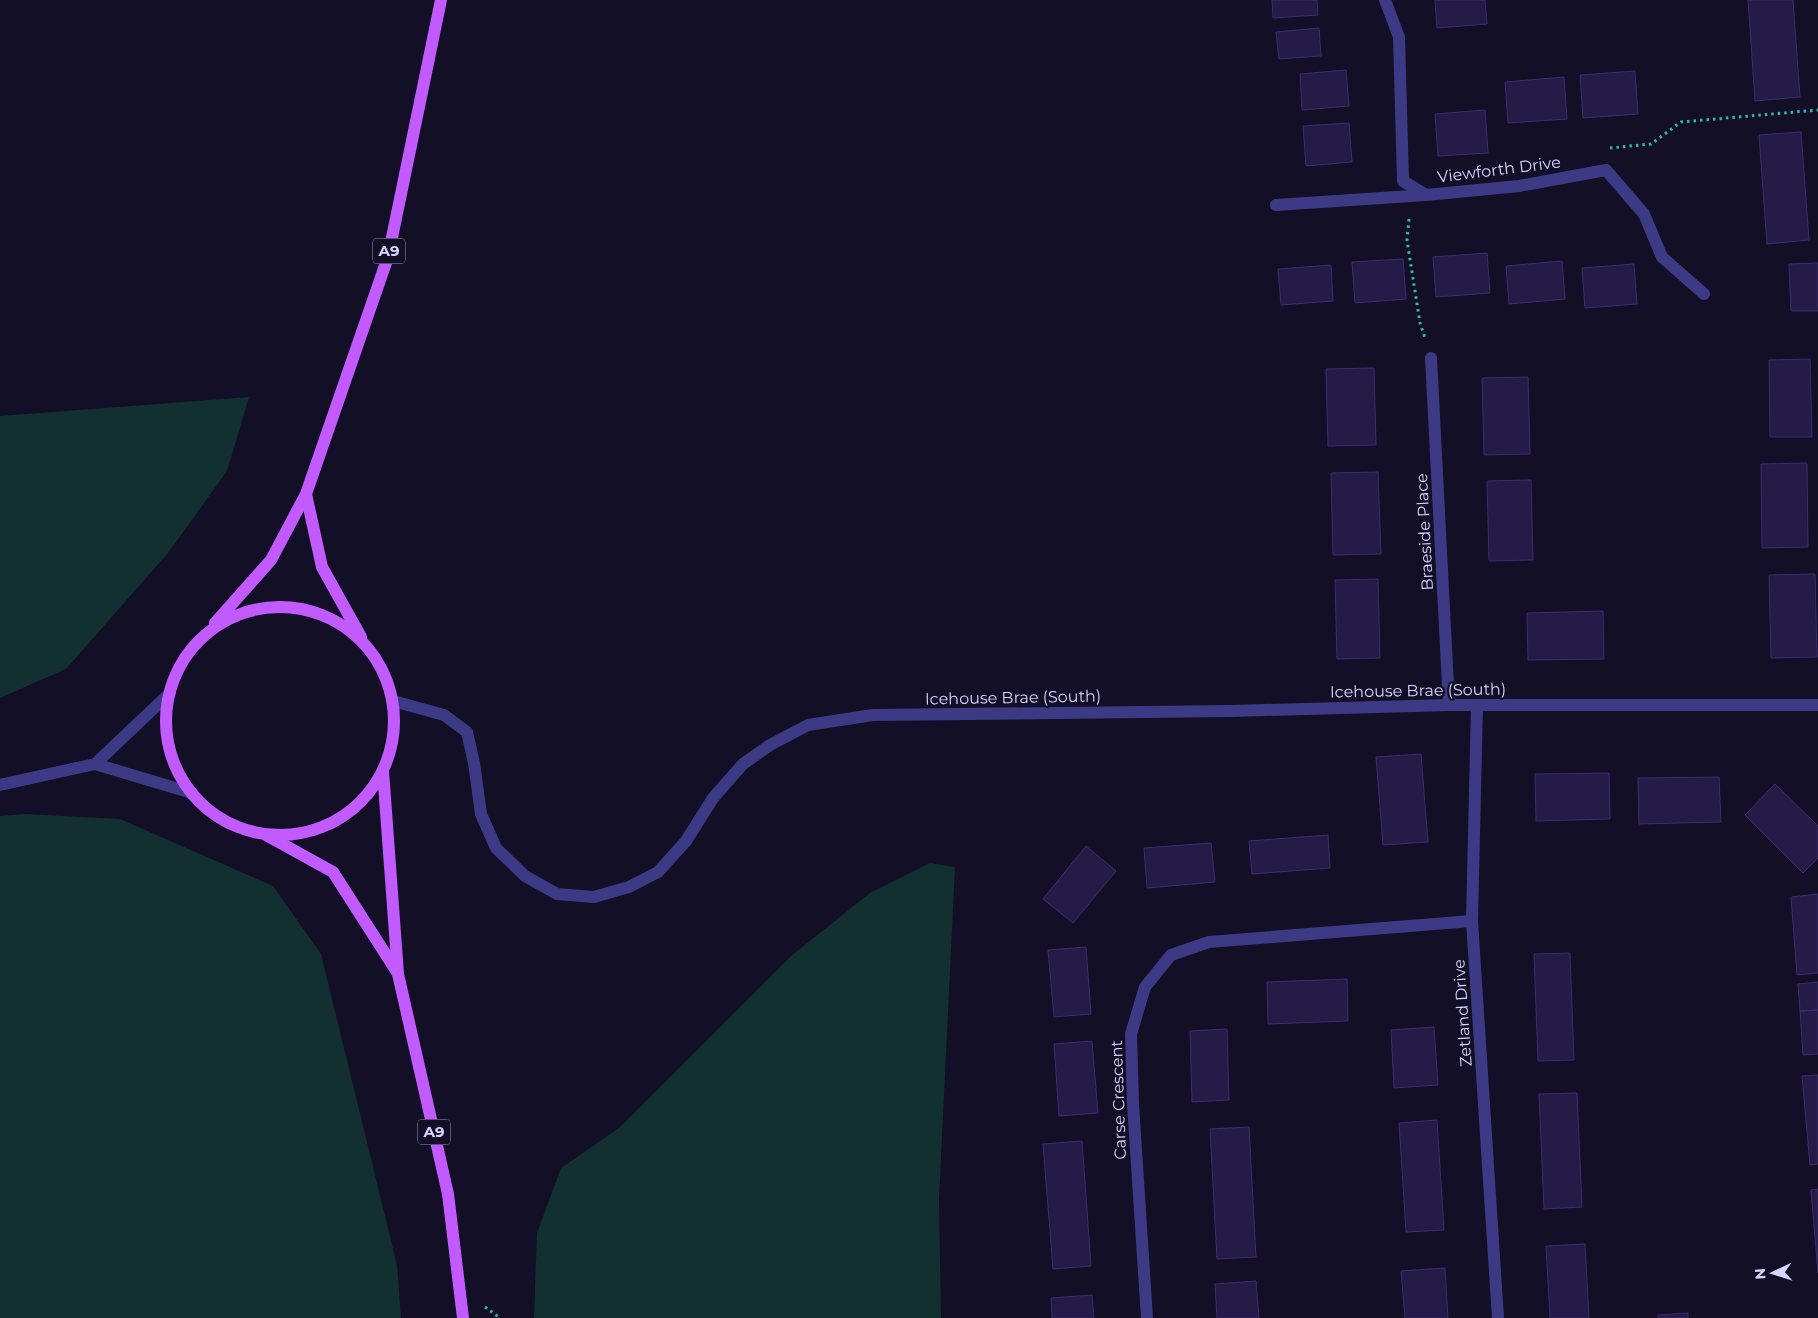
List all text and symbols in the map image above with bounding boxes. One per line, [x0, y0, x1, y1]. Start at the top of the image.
street label: Viewforth Drive [1436, 153, 1562, 186]
road number: A9 [373, 238, 405, 264]
street label: Braeside Place [1412, 473, 1437, 591]
street label: Icehouse Brae (South) [1330, 679, 1506, 702]
street label: Icehouse Brae (South) [925, 686, 1101, 709]
street label: Zetland Drive [1449, 959, 1476, 1067]
street label: Carse Crescent [1107, 1039, 1130, 1160]
road number: A9 [418, 1120, 450, 1144]
north arrow [1748, 1248, 1798, 1298]
text: N [1751, 1268, 1769, 1280]

